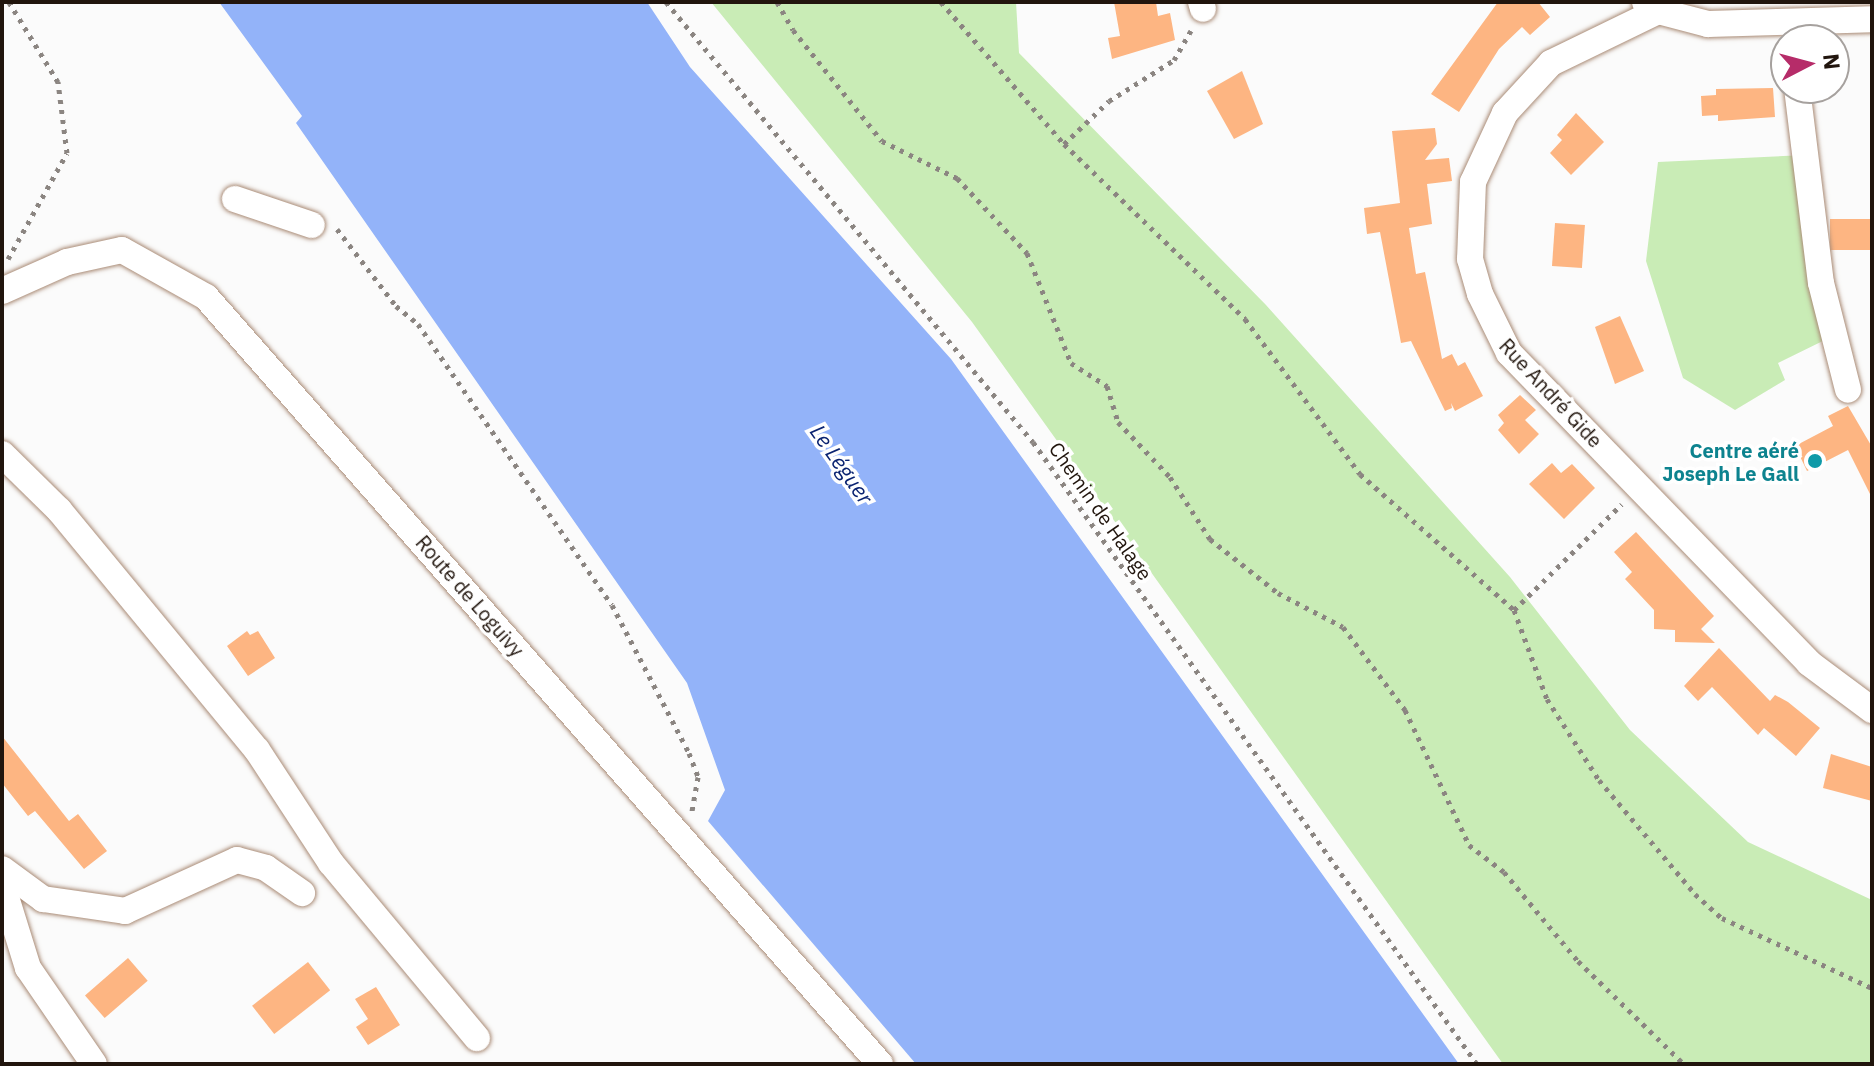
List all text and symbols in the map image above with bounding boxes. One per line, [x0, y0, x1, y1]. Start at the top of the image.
north arrow [1770, 24, 1850, 104]
text: N [1817, 52, 1848, 71]
street label: Rue André Gide [1494, 334, 1608, 452]
water label: Le Léguer [805, 419, 879, 509]
street label: Chemin de Halage [1044, 437, 1158, 585]
place label: Centre aéré Joseph Le Gall [1662, 438, 1799, 485]
marker: Centre aéré Joseph Le Gall [1806, 452, 1824, 470]
street label: Route de Loguivy [411, 531, 529, 661]

